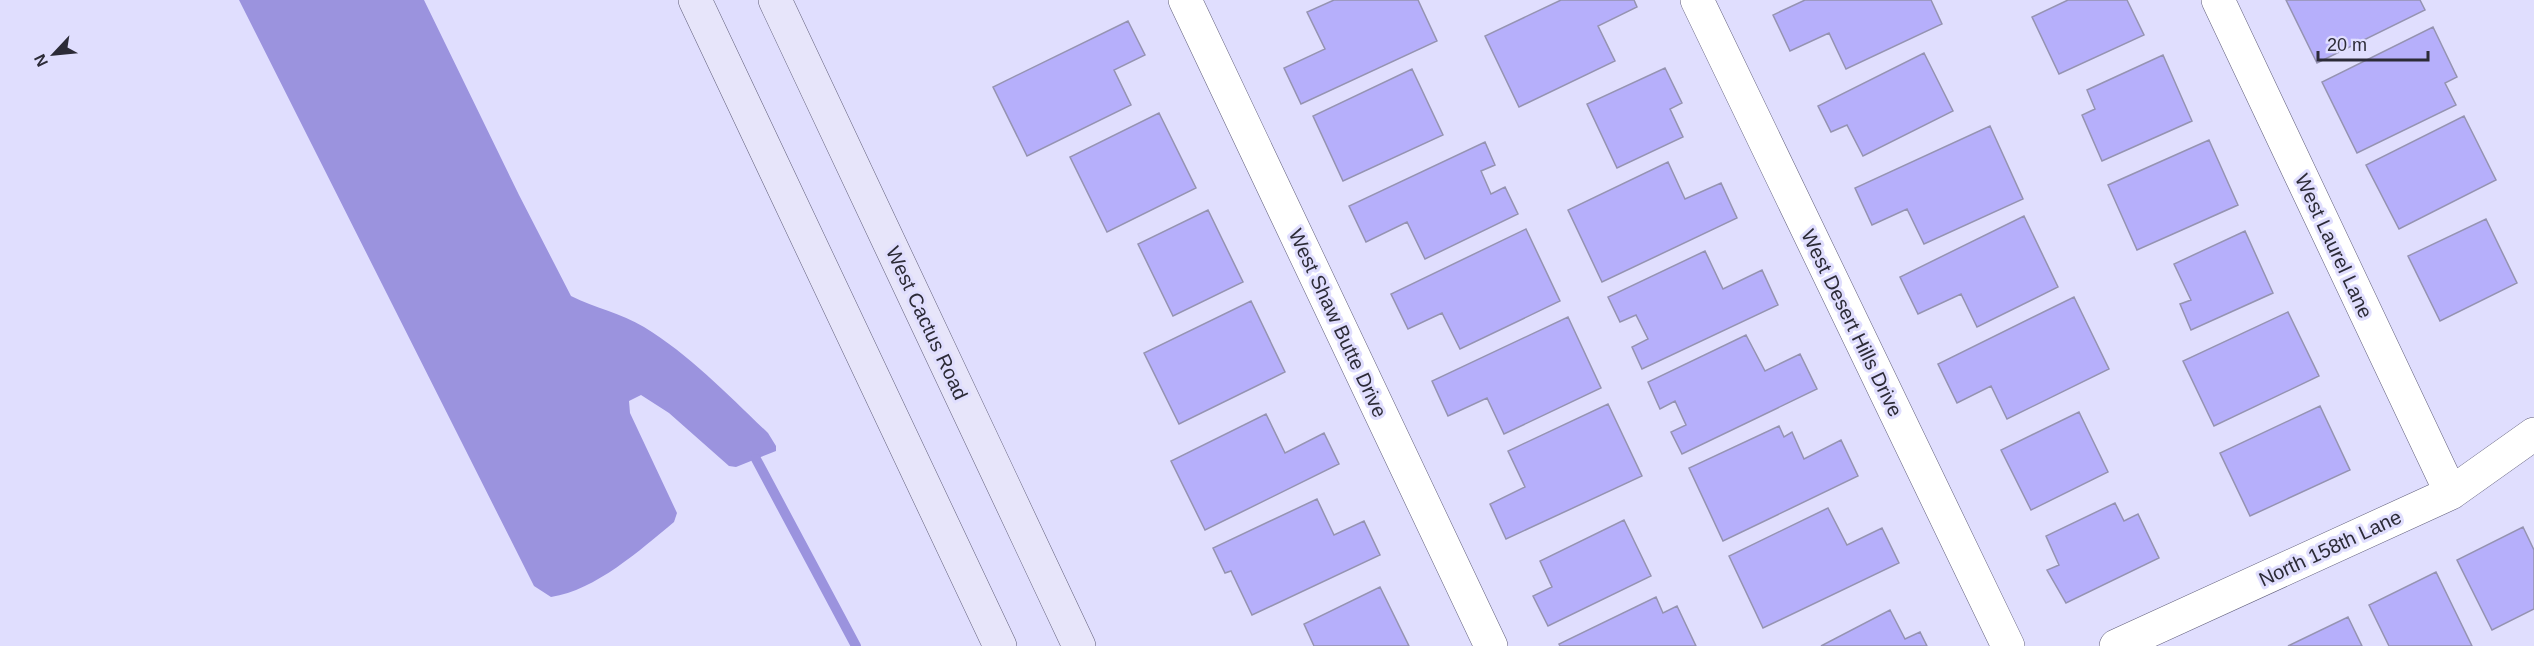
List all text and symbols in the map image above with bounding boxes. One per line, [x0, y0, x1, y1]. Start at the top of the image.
north arrow [24, 24, 84, 84]
scale bar [2318, 24, 2428, 62]
text: 20 m [2327, 35, 2367, 55]
text: N [31, 51, 51, 69]
street label: West Laurel Lane [2291, 170, 2377, 322]
street label: West Shaw Butte Drive [1285, 225, 1391, 421]
street label: West Desert Hills Drive [1797, 226, 1907, 420]
street label: West Cactus Road [882, 243, 972, 403]
street label: North 158th Lane [2255, 505, 2405, 591]

